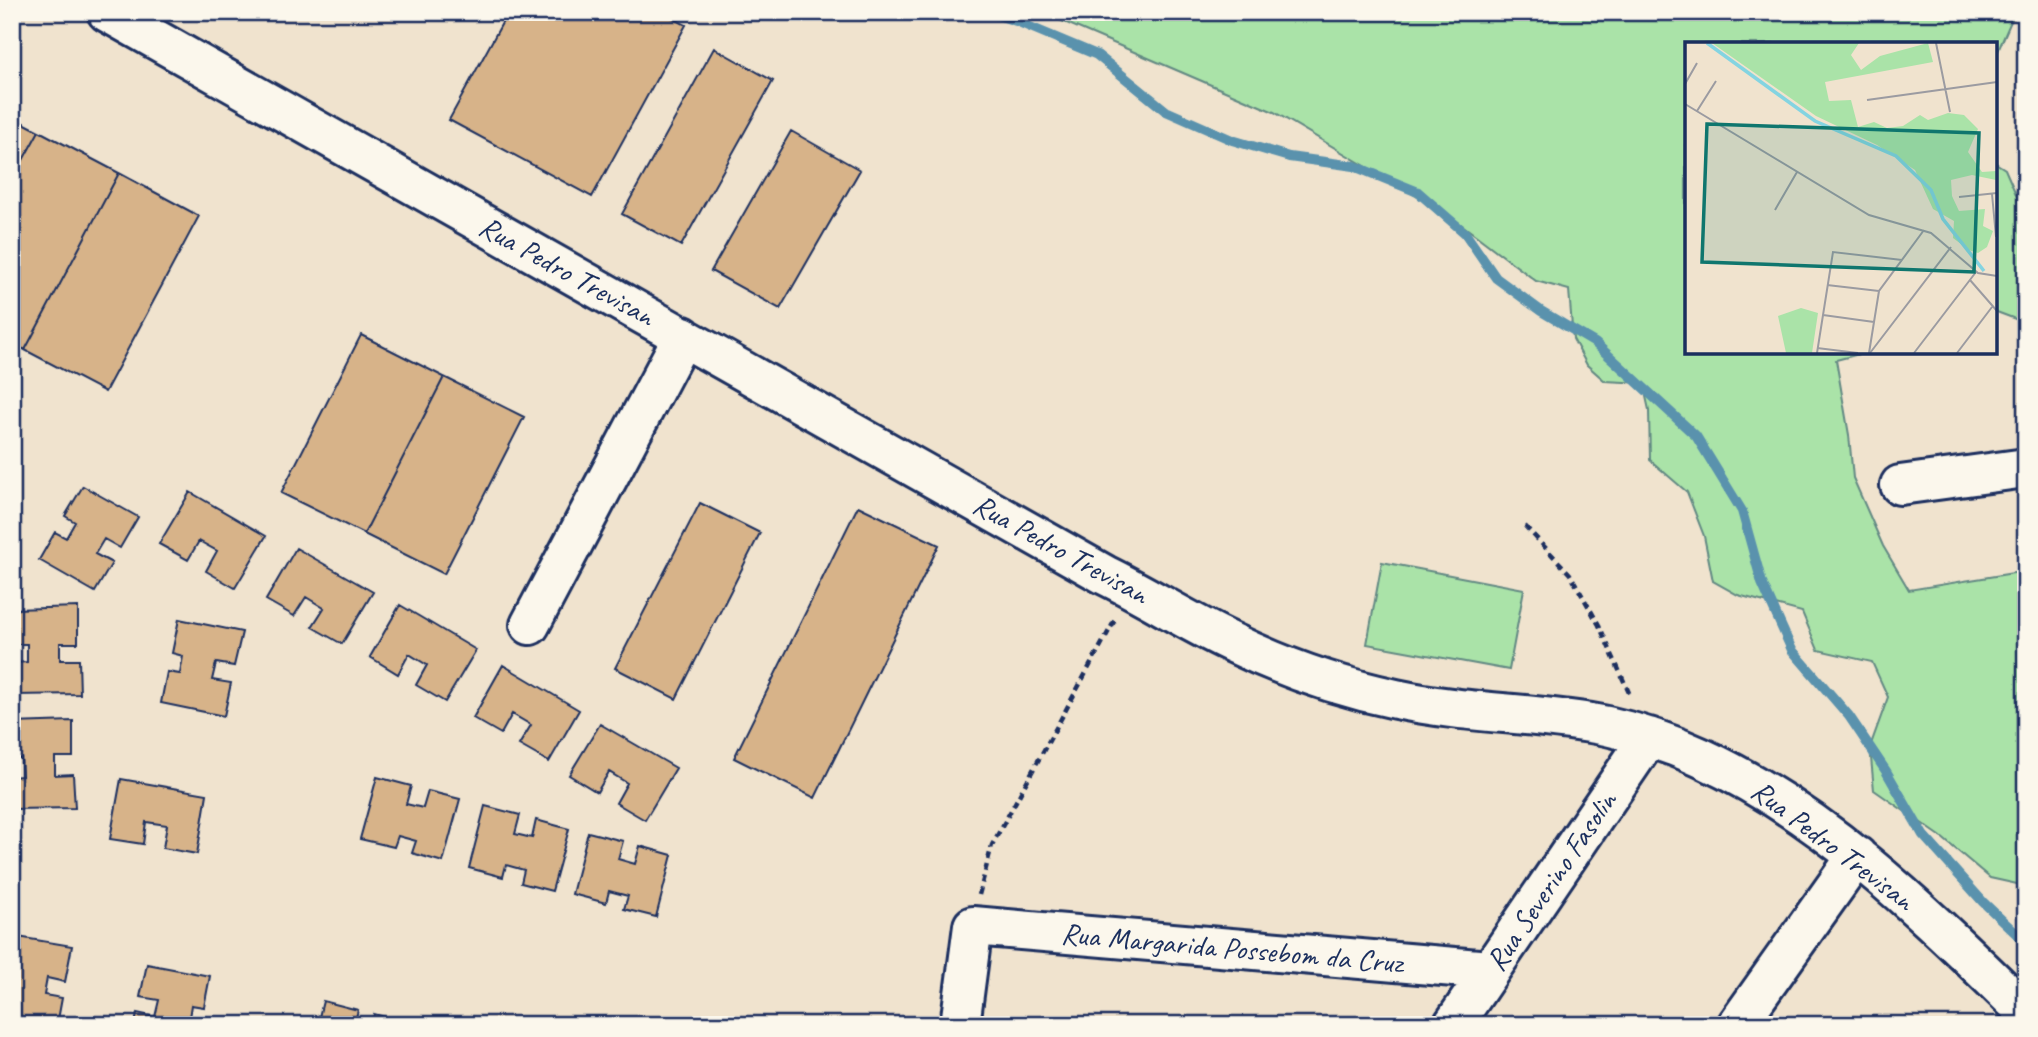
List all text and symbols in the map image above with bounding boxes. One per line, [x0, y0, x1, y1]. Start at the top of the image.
inset map [1685, 42, 1996, 354]
street label: Rua Pedro Trevisan [473, 207, 663, 335]
street label: Rua Pedro Trevisan [967, 485, 1157, 613]
street label: Rua Pedro Trevisan [1744, 771, 1923, 920]
street label: Rua Severino Fasolin [1477, 783, 1626, 978]
street label: Rua Margarida Possebom da Cruz [1060, 914, 1407, 982]

